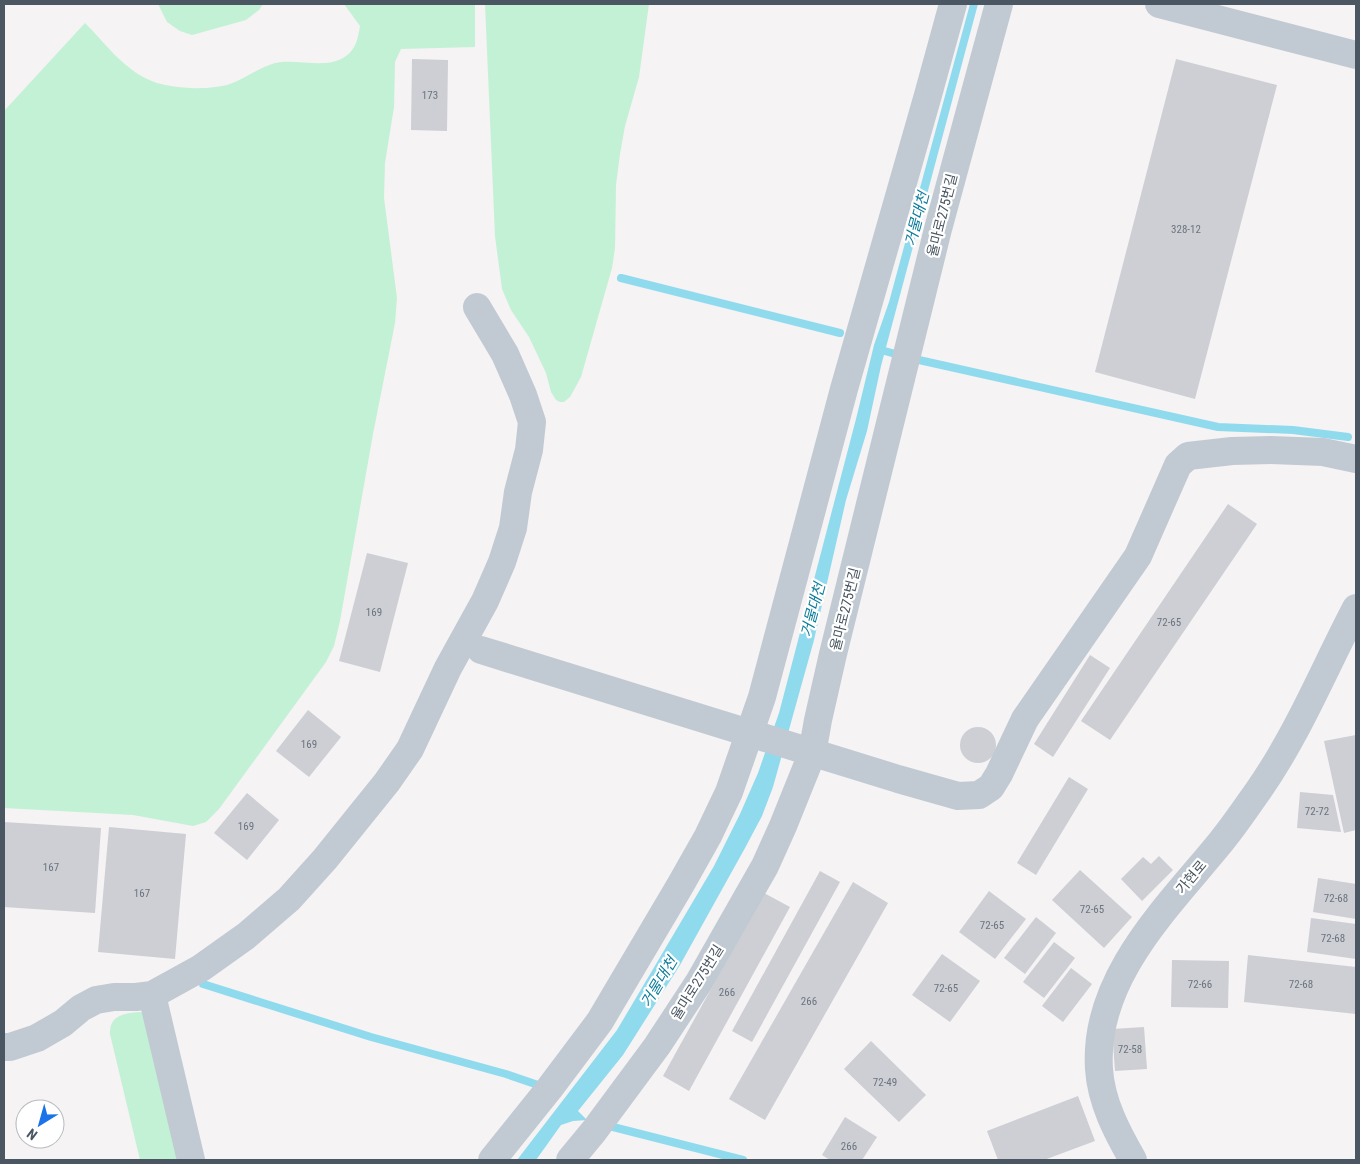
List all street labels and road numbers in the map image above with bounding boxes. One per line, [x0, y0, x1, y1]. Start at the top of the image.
street label: 율마로275번길 [924, 172, 960, 258]
street label: 율마로275번길 [827, 566, 863, 652]
street label: 가현로 [1172, 857, 1210, 897]
street label: 율마로275번길 [668, 942, 726, 1022]

